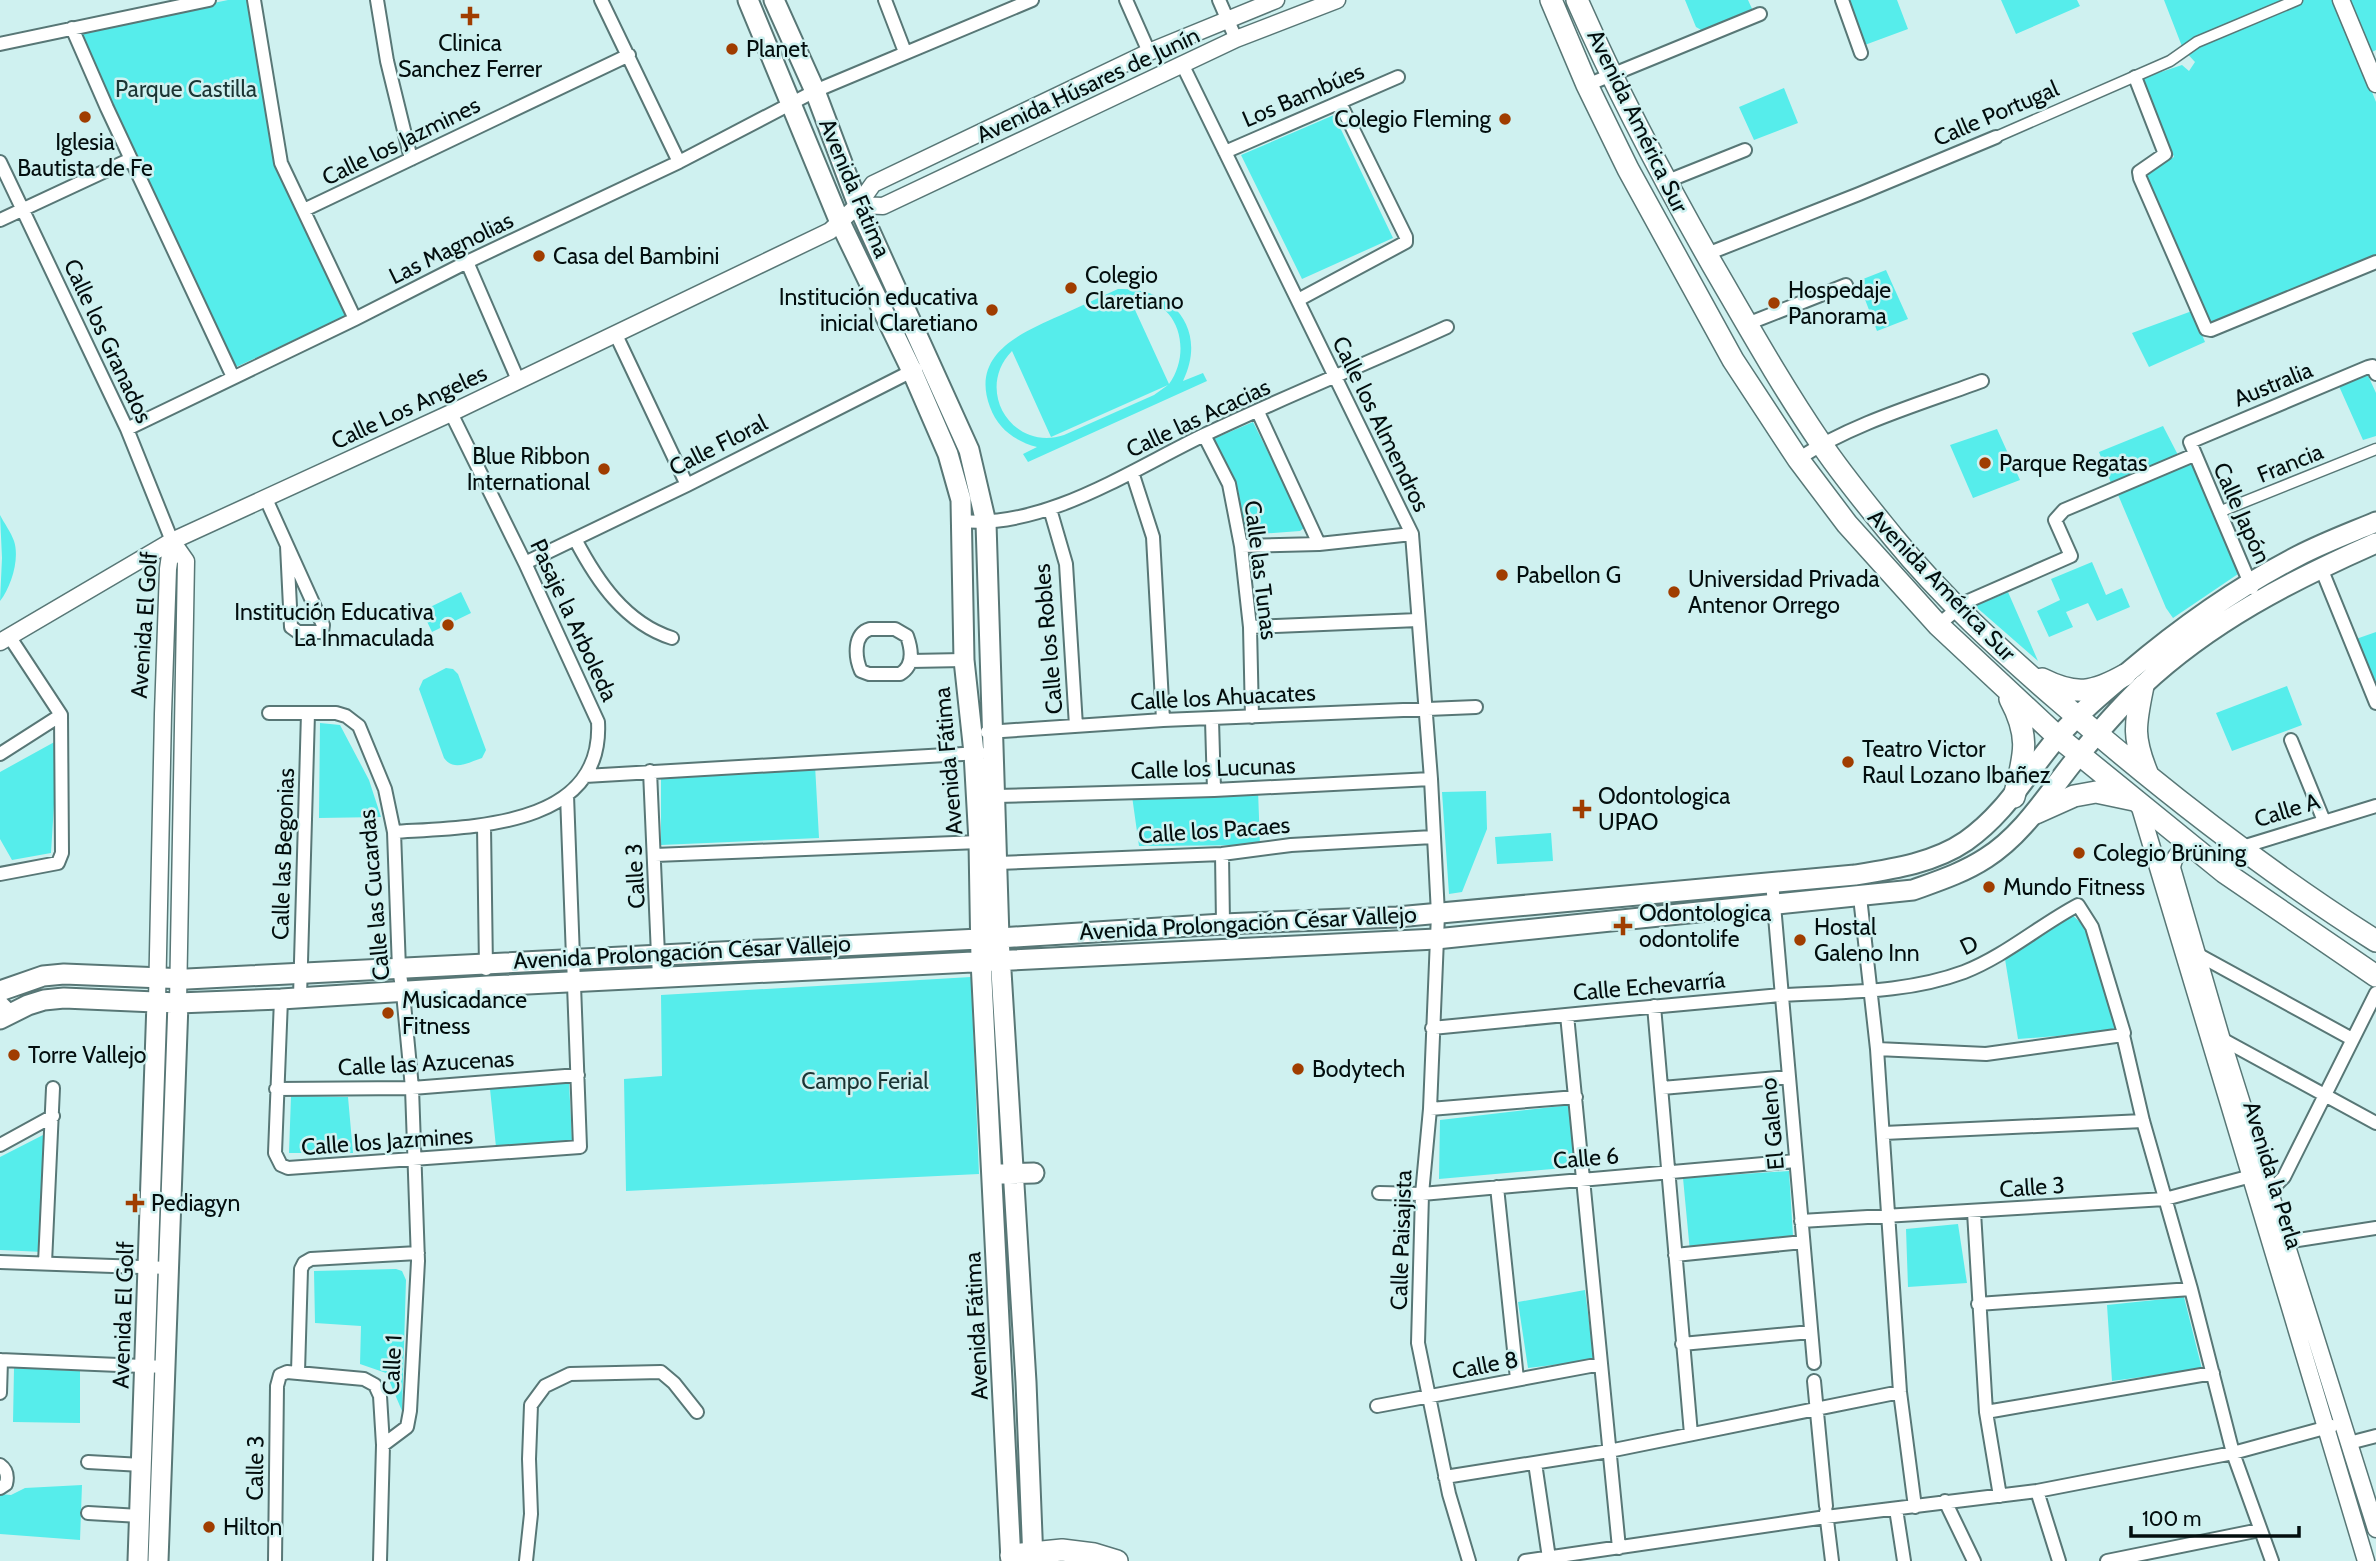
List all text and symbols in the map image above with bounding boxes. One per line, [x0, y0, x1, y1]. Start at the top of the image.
marker: Clinica Sanchez Ferrer [460, 6, 480, 26]
street label: Avenida Húsares de Junín [972, 21, 1204, 149]
street label: Avenida América Sur [1581, 25, 1695, 218]
place label: Clinica Sanchez Ferrer [398, 29, 543, 83]
place label: Planet [746, 35, 808, 63]
marker: Planet [724, 41, 740, 57]
street label: Los Bambúes [1238, 57, 1368, 133]
street label: Calle Portugal [1929, 74, 2063, 152]
park label: Parque Castilla [115, 75, 257, 103]
street label: Calle los Jazmines [317, 91, 485, 191]
place label: Colegio Fleming [1334, 105, 1492, 133]
marker: Iglesia Bautista de Fe [77, 109, 93, 125]
marker: Colegio Fleming [1497, 111, 1513, 127]
street label: Avenida Fátima [813, 114, 897, 262]
place label: Iglesia Bautista de Fe [17, 128, 153, 182]
street label: Las Magnolias [384, 206, 518, 290]
place label: Casa del Bambini [553, 242, 719, 270]
marker: Casa del Bambini [531, 248, 547, 264]
street label: Calle los Granados [58, 254, 158, 428]
place label: Colegio Claretiano [1085, 261, 1184, 315]
place label: Hospedaje Panorama [1788, 276, 1891, 330]
marker: Colegio Claretiano [1063, 280, 1079, 296]
place label: Institución educativa inicial Claretiano [779, 283, 978, 337]
marker: Hospedaje Panorama [1766, 295, 1782, 311]
marker: Institución educativa inicial Claretiano [984, 302, 1000, 318]
street label: Calle los Almendros [1326, 332, 1436, 516]
street label: Australia [2229, 356, 2317, 412]
street label: Calle Los Angeles [327, 359, 491, 455]
street label: Calle las Acacias [1122, 372, 1274, 464]
street label: Calle Floral [664, 408, 772, 482]
street label: Francia [2253, 437, 2327, 489]
place label: Blue Ribbon International [467, 442, 591, 496]
place label: Parque Regatas [1999, 449, 2147, 477]
marker: Parque Regatas [1977, 455, 1993, 471]
street label: Calle Japón [2207, 458, 2277, 568]
marker: Blue Ribbon International [596, 461, 612, 477]
street label: Calle las Tunas [1239, 499, 1283, 641]
street label: Avenida América Sur [1862, 503, 2022, 667]
street label: Pasaje la Arboleda [524, 534, 624, 706]
street label: Avenida El Golf [125, 550, 163, 699]
place label: Pabellon G [1516, 561, 1621, 589]
street label: Calle los Robles [1027, 563, 1069, 715]
place label: Universidad Privada Antenor Orrego [1688, 565, 1879, 619]
marker: Pabellon G [1494, 567, 1510, 583]
marker: Universidad Privada Antenor Orrego [1666, 584, 1682, 600]
place label: Institución Educativa La Inmaculada [234, 598, 434, 652]
marker: Institución Educativa La Inmaculada [440, 617, 456, 633]
street label: Calle los Ahuacates [1130, 678, 1316, 716]
street label: Avenida Fátima [928, 686, 968, 836]
place label: Teatro Victor Raul Lozano Ibañez [1862, 735, 2051, 789]
street label: Calle los Lucunas [1130, 751, 1296, 785]
marker: Teatro Victor Raul Lozano Ibañez [1840, 754, 1856, 770]
street label: Calle las Begonias [266, 768, 300, 940]
place label: Odontologica UPAO [1598, 782, 1730, 836]
street label: Calle A [2251, 787, 2323, 833]
marker: Odontologica UPAO [1572, 799, 1592, 819]
street label: Calle las Cucardas [353, 808, 395, 982]
street label: Calle los Pacaes [1137, 811, 1291, 849]
place label: Colegio Brüning [2093, 839, 2247, 867]
street label: Calle 3 [619, 843, 651, 909]
marker: Colegio Brüning [2071, 845, 2087, 861]
place label: Mundo Fitness [2003, 873, 2145, 901]
marker: Mundo Fitness [1981, 879, 1997, 895]
place label: Odontologica odontolife [1639, 899, 1771, 953]
street label: Avenida Prolongación César Vallejo [1079, 900, 1417, 946]
place label: Hostal Galeno Inn [1814, 913, 1920, 967]
marker: Odontologica odontolife [1613, 916, 1633, 936]
street label: Avenida Prolongación César Vallejo [513, 929, 851, 975]
street label: D [1955, 929, 1983, 961]
marker: Hostal Galeno Inn [1792, 932, 1808, 948]
street label: Calle Echevarría [1572, 965, 1726, 1007]
place label: Musicadance Fitness [402, 986, 527, 1040]
marker: Musicadance Fitness [380, 1005, 396, 1021]
place label: Torre Vallejo [28, 1041, 146, 1069]
street label: Calle las Azucenas [337, 1044, 515, 1082]
marker: Torre Vallejo [6, 1047, 22, 1063]
place label: Bodytech [1312, 1055, 1405, 1083]
marker: Bodytech [1290, 1061, 1306, 1077]
park label: Campo Ferial [801, 1067, 929, 1095]
street label: El Galeno [1754, 1077, 1790, 1171]
street label: Avenida la Perla [2237, 1098, 2309, 1252]
street label: Calle los Jazmines [300, 1121, 474, 1161]
street label: Calle 6 [1552, 1141, 1620, 1175]
street label: Calle Paisajista [1385, 1169, 1417, 1311]
street label: Calle 3 [1998, 1171, 2066, 1203]
place label: Pediagyn [151, 1189, 240, 1217]
marker: Pediagyn [125, 1193, 145, 1213]
street label: Avenida El Golf [106, 1241, 140, 1389]
street label: Avenida Fátima [958, 1251, 994, 1401]
street label: Calle 1 [376, 1334, 408, 1396]
street label: Calle 8 [1450, 1345, 1520, 1385]
street label: Calle 3 [240, 1435, 270, 1501]
scale bar [2131, 1494, 2299, 1538]
text: 100 m [2142, 1506, 2201, 1531]
place label: Hilton [223, 1513, 282, 1541]
marker: Hilton [201, 1519, 217, 1535]

